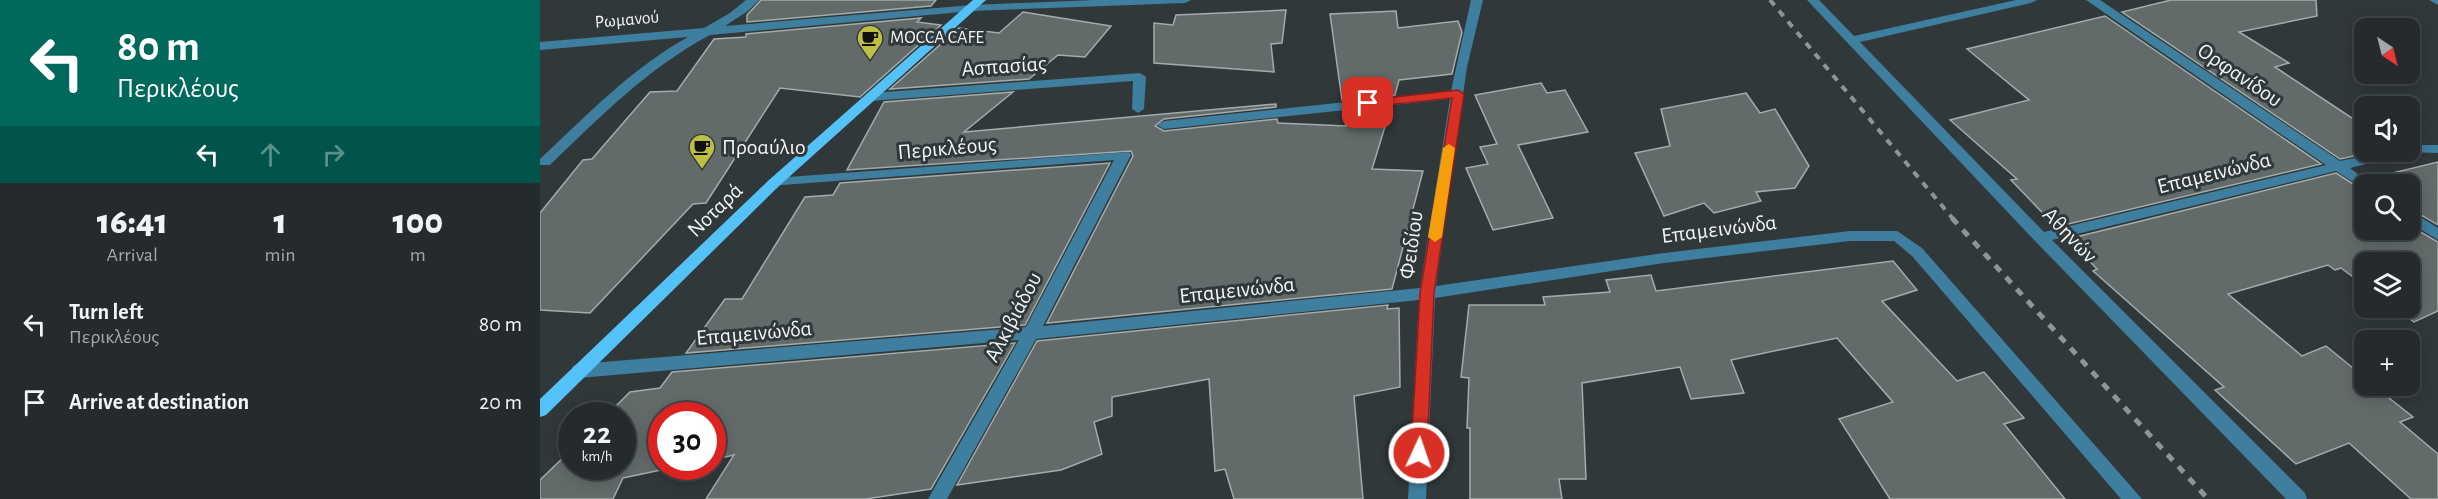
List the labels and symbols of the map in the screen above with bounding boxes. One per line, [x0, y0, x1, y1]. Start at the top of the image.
street label: Ρωμανού [594, 8, 660, 32]
north arrow [2354, 18, 2420, 84]
cafe icon: MOCCA CAFE [855, 23, 885, 61]
place label: MOCCA CAFE [890, 29, 984, 47]
street label: Ορφανίδου [2194, 39, 2286, 111]
street label: Ασπασίας [961, 52, 1047, 80]
pin [1342, 77, 1393, 128]
cafe icon: Προαύλιο [687, 132, 717, 170]
street label: Περικλέους [897, 133, 997, 163]
place label: Προαύλιο [722, 136, 806, 158]
street label: Επαμεινώνδα [2155, 148, 2273, 198]
street label: Νοταρά [683, 179, 747, 241]
street label: Αθηνών [2039, 203, 2101, 267]
street label: Φειδίου [1395, 209, 1427, 281]
street label: Επαμεινώνδα [1660, 211, 1778, 247]
street label: Αλκιβιάδου [980, 269, 1046, 365]
street label: Επαμεινώνδα [1178, 273, 1296, 307]
street label: Επαμεινώνδα [695, 317, 813, 349]
speed limit sign: 30 [648, 402, 726, 480]
position arrow [1387, 421, 1451, 485]

